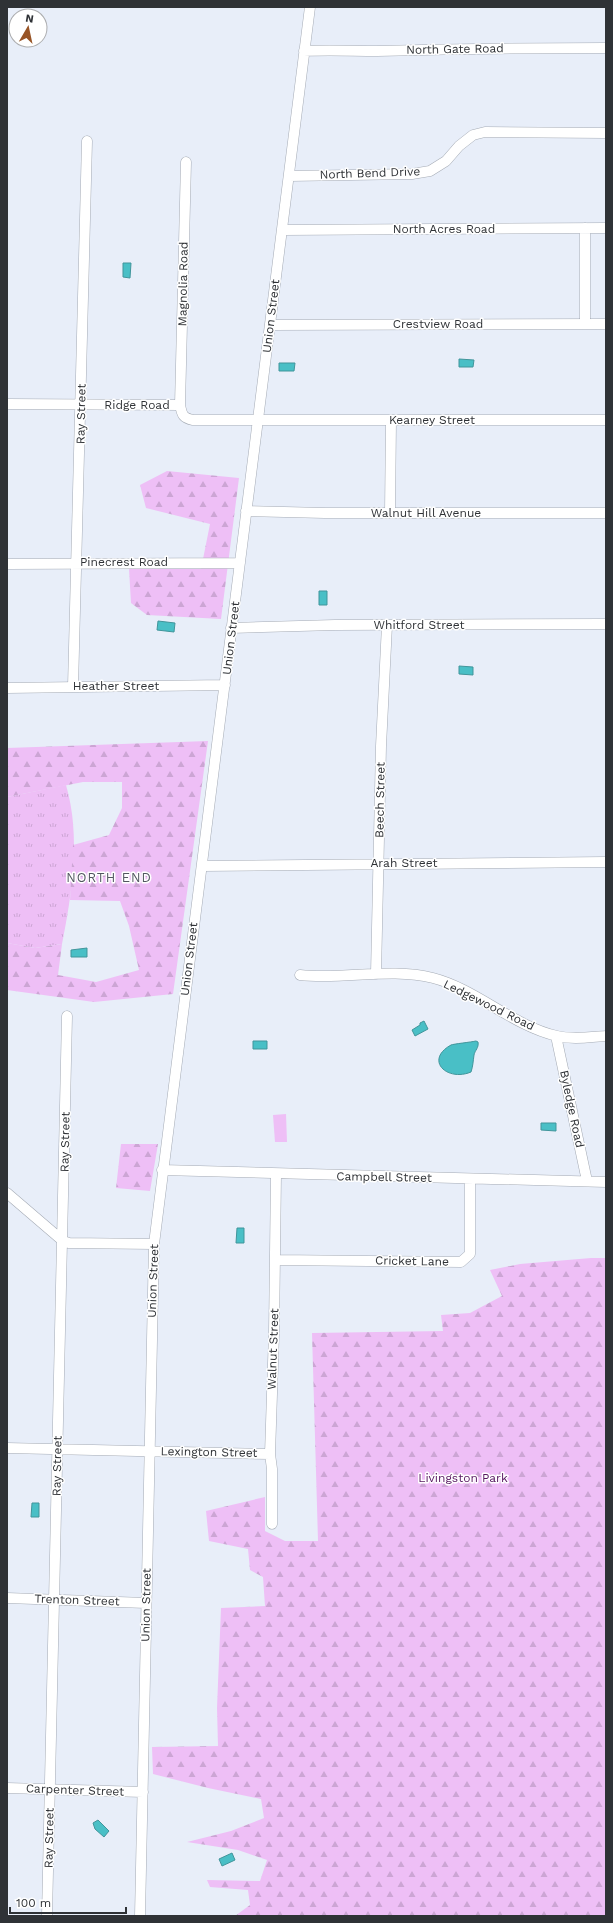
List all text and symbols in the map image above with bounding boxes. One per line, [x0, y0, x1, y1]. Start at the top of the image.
north arrow [8, 8, 48, 48]
text: N [24, 12, 35, 26]
street label: North Gate Road [406, 41, 504, 57]
street label: North Bend Drive [319, 164, 421, 182]
street label: North Acres Road [393, 222, 495, 236]
street label: Magnolia Road [175, 242, 191, 326]
street label: Union Street [260, 278, 282, 354]
street label: Crestview Road [393, 317, 483, 331]
street label: Ray Street [73, 384, 89, 444]
street label: Ridge Road [104, 398, 170, 412]
street label: Kearney Street [389, 413, 475, 427]
street label: Walnut Hill Avenue [371, 506, 481, 520]
street label: Pinecrest Road [80, 555, 168, 569]
street label: Union Street [220, 600, 242, 676]
street label: Whitford Street [373, 618, 465, 632]
street label: Heather Street [73, 679, 159, 693]
street label: Beech Street [372, 762, 388, 838]
street label: Arah Street [370, 856, 438, 870]
district label: NORTH END [66, 870, 152, 885]
street label: Union Street [178, 921, 200, 997]
street label: Ledgewood Road [441, 977, 537, 1033]
street label: Byledge Road [557, 1069, 587, 1149]
street label: Ray Street [57, 1112, 73, 1172]
street label: Campbell Street [336, 1169, 432, 1185]
street label: Union Street [145, 1244, 161, 1318]
street label: Cricket Lane [375, 1253, 449, 1269]
street label: Walnut Street [265, 1308, 281, 1390]
street label: Ray Street [49, 1436, 65, 1496]
street label: Lexington Street [160, 1444, 258, 1460]
park label: Livingston Park [418, 1471, 508, 1485]
street label: Union Street [138, 1568, 154, 1642]
street label: Trenton Street [34, 1592, 120, 1608]
street label: Carpenter Street [26, 1781, 124, 1799]
street label: Ray Street [41, 1808, 57, 1868]
scale bar [10, 1889, 126, 1915]
text: 100 m [16, 1896, 51, 1910]

